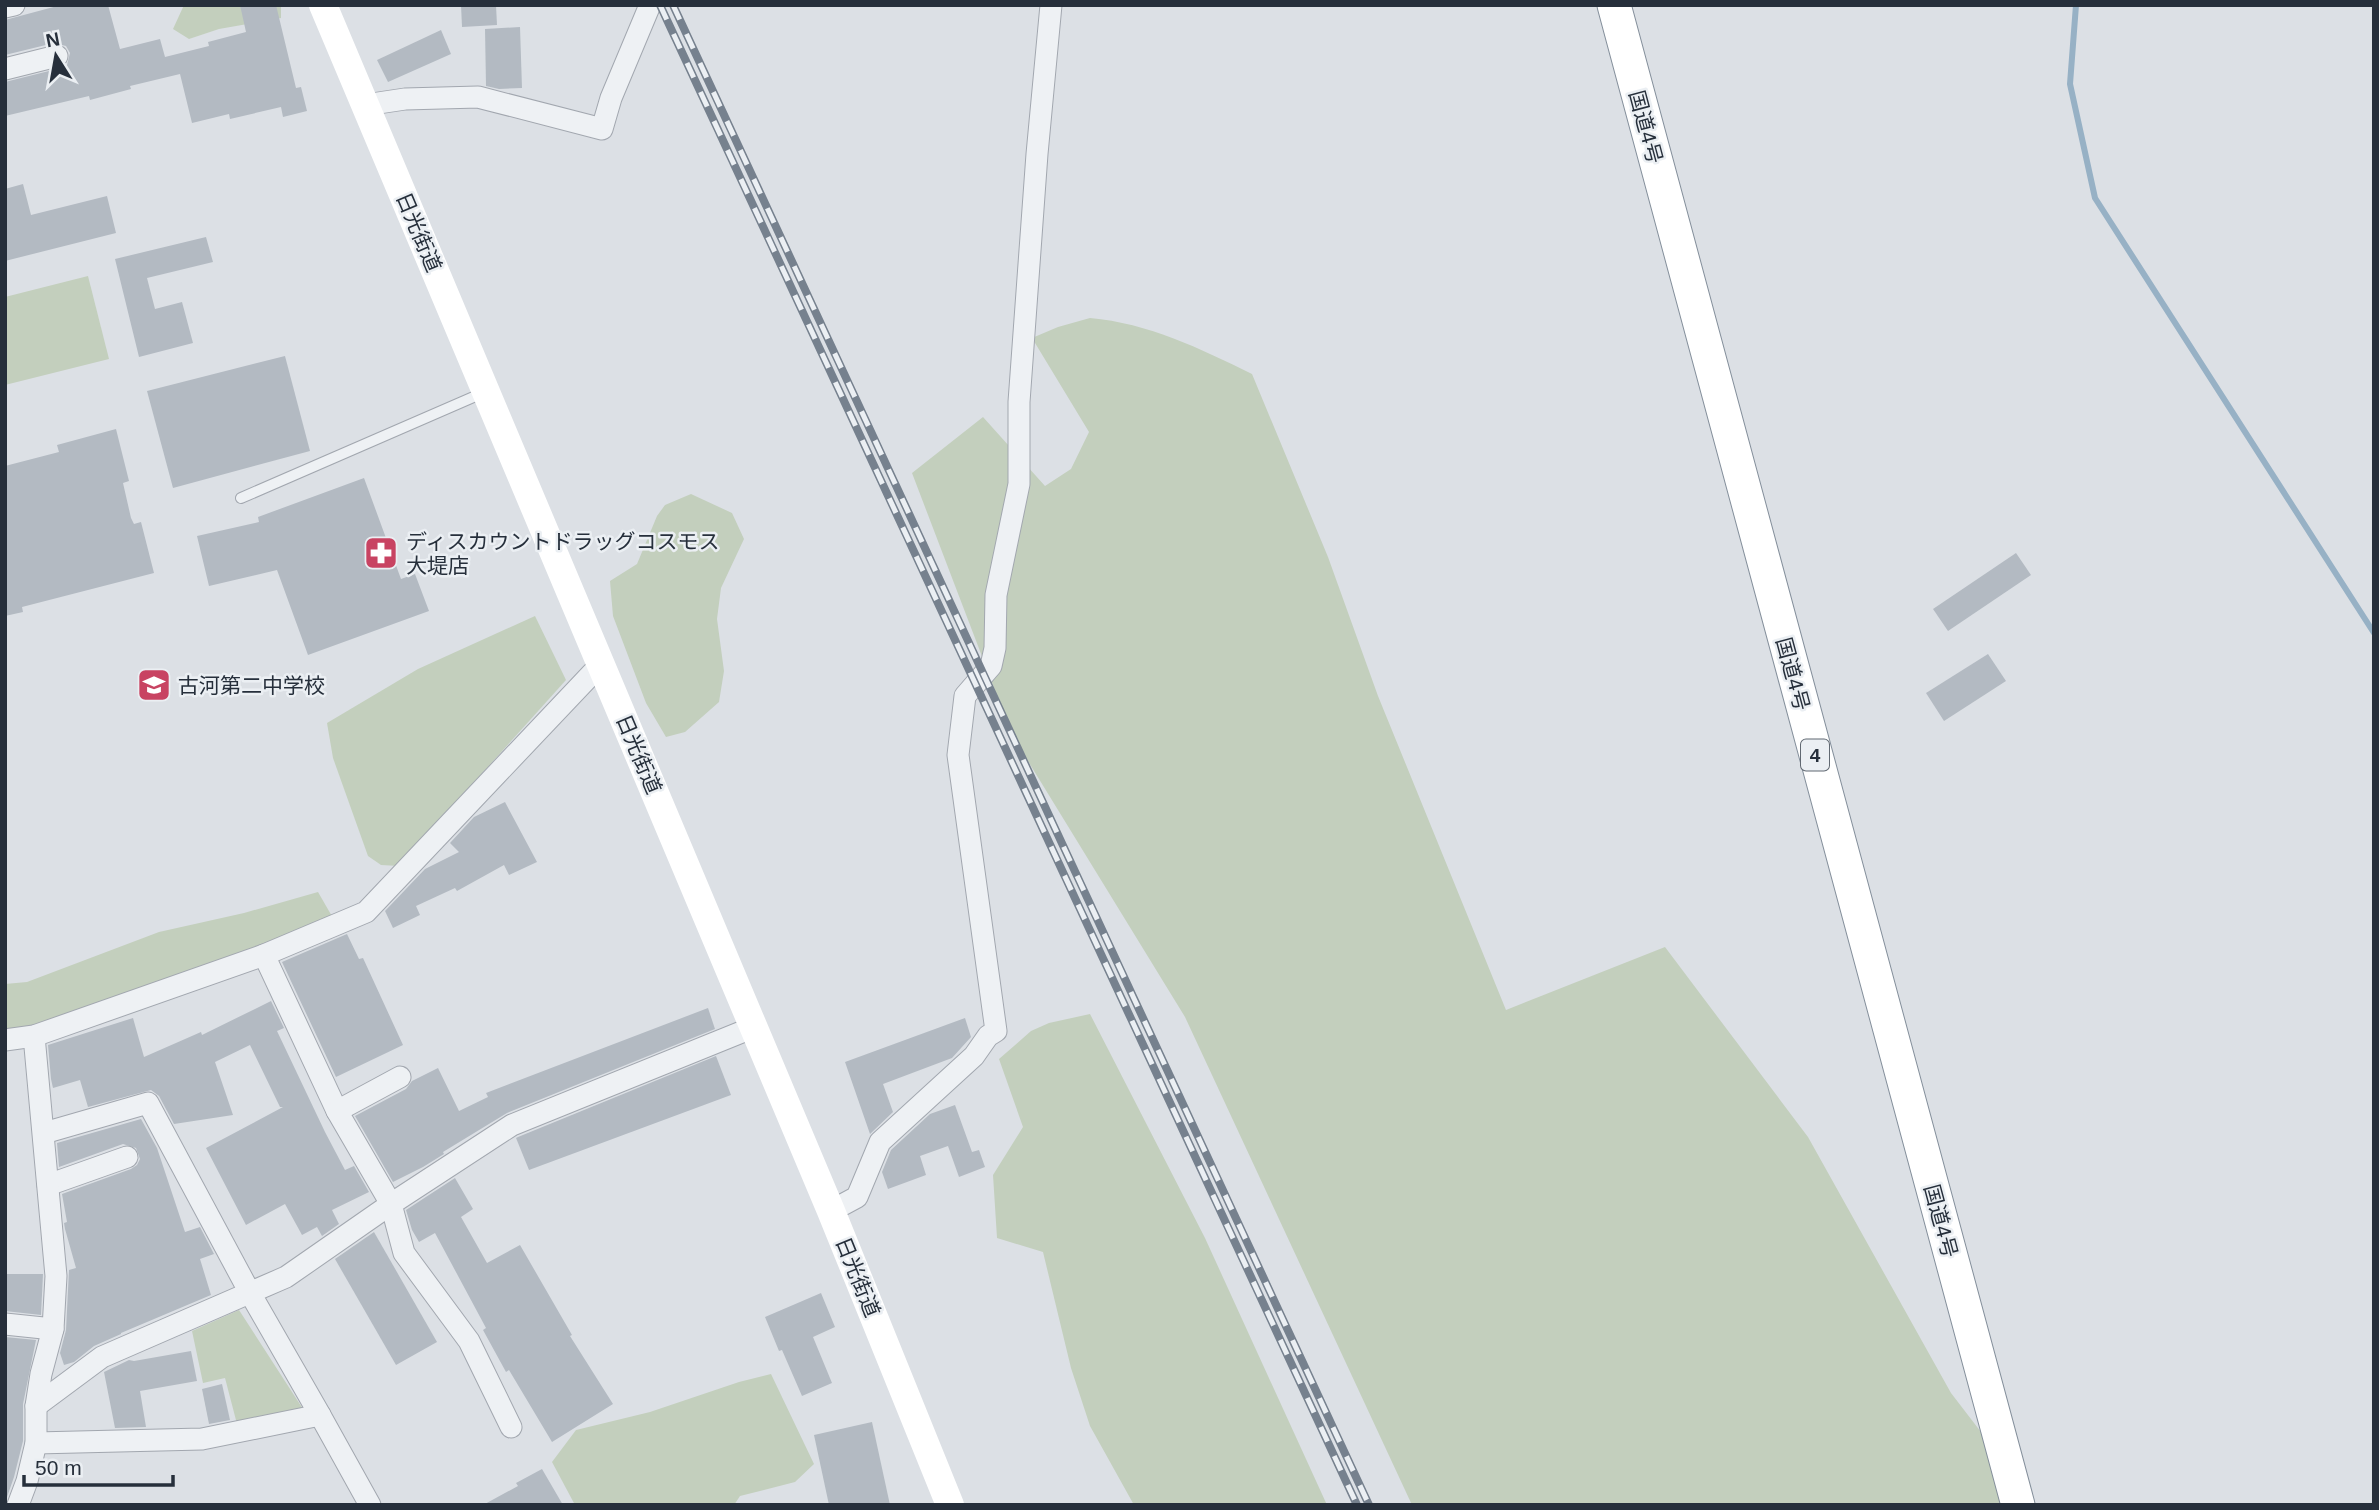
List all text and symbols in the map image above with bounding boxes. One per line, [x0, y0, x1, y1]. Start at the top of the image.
north arrow [21, 21, 91, 91]
text: N [44, 28, 62, 51]
street label: 国道4号 [1625, 88, 1667, 166]
street label: 日光街道 [392, 189, 446, 275]
place label: ディスカウントドラッグコスモス 大堤店 [406, 530, 720, 577]
pharmacy icon: ディスカウントドラッグコスモス 大堤店 [362, 534, 400, 572]
street label: 国道4号 [1772, 635, 1814, 713]
school or university icon: 古河第二中学校 [135, 666, 173, 704]
place label: 古河第二中学校 [178, 674, 325, 697]
street label: 日光街道 [612, 711, 666, 797]
road number: 4 [1801, 740, 1829, 770]
street label: 国道4号 [1920, 1182, 1962, 1260]
street label: 日光街道 [832, 1234, 884, 1320]
scale bar [24, 1444, 173, 1488]
text: 50 m [35, 1456, 82, 1479]

